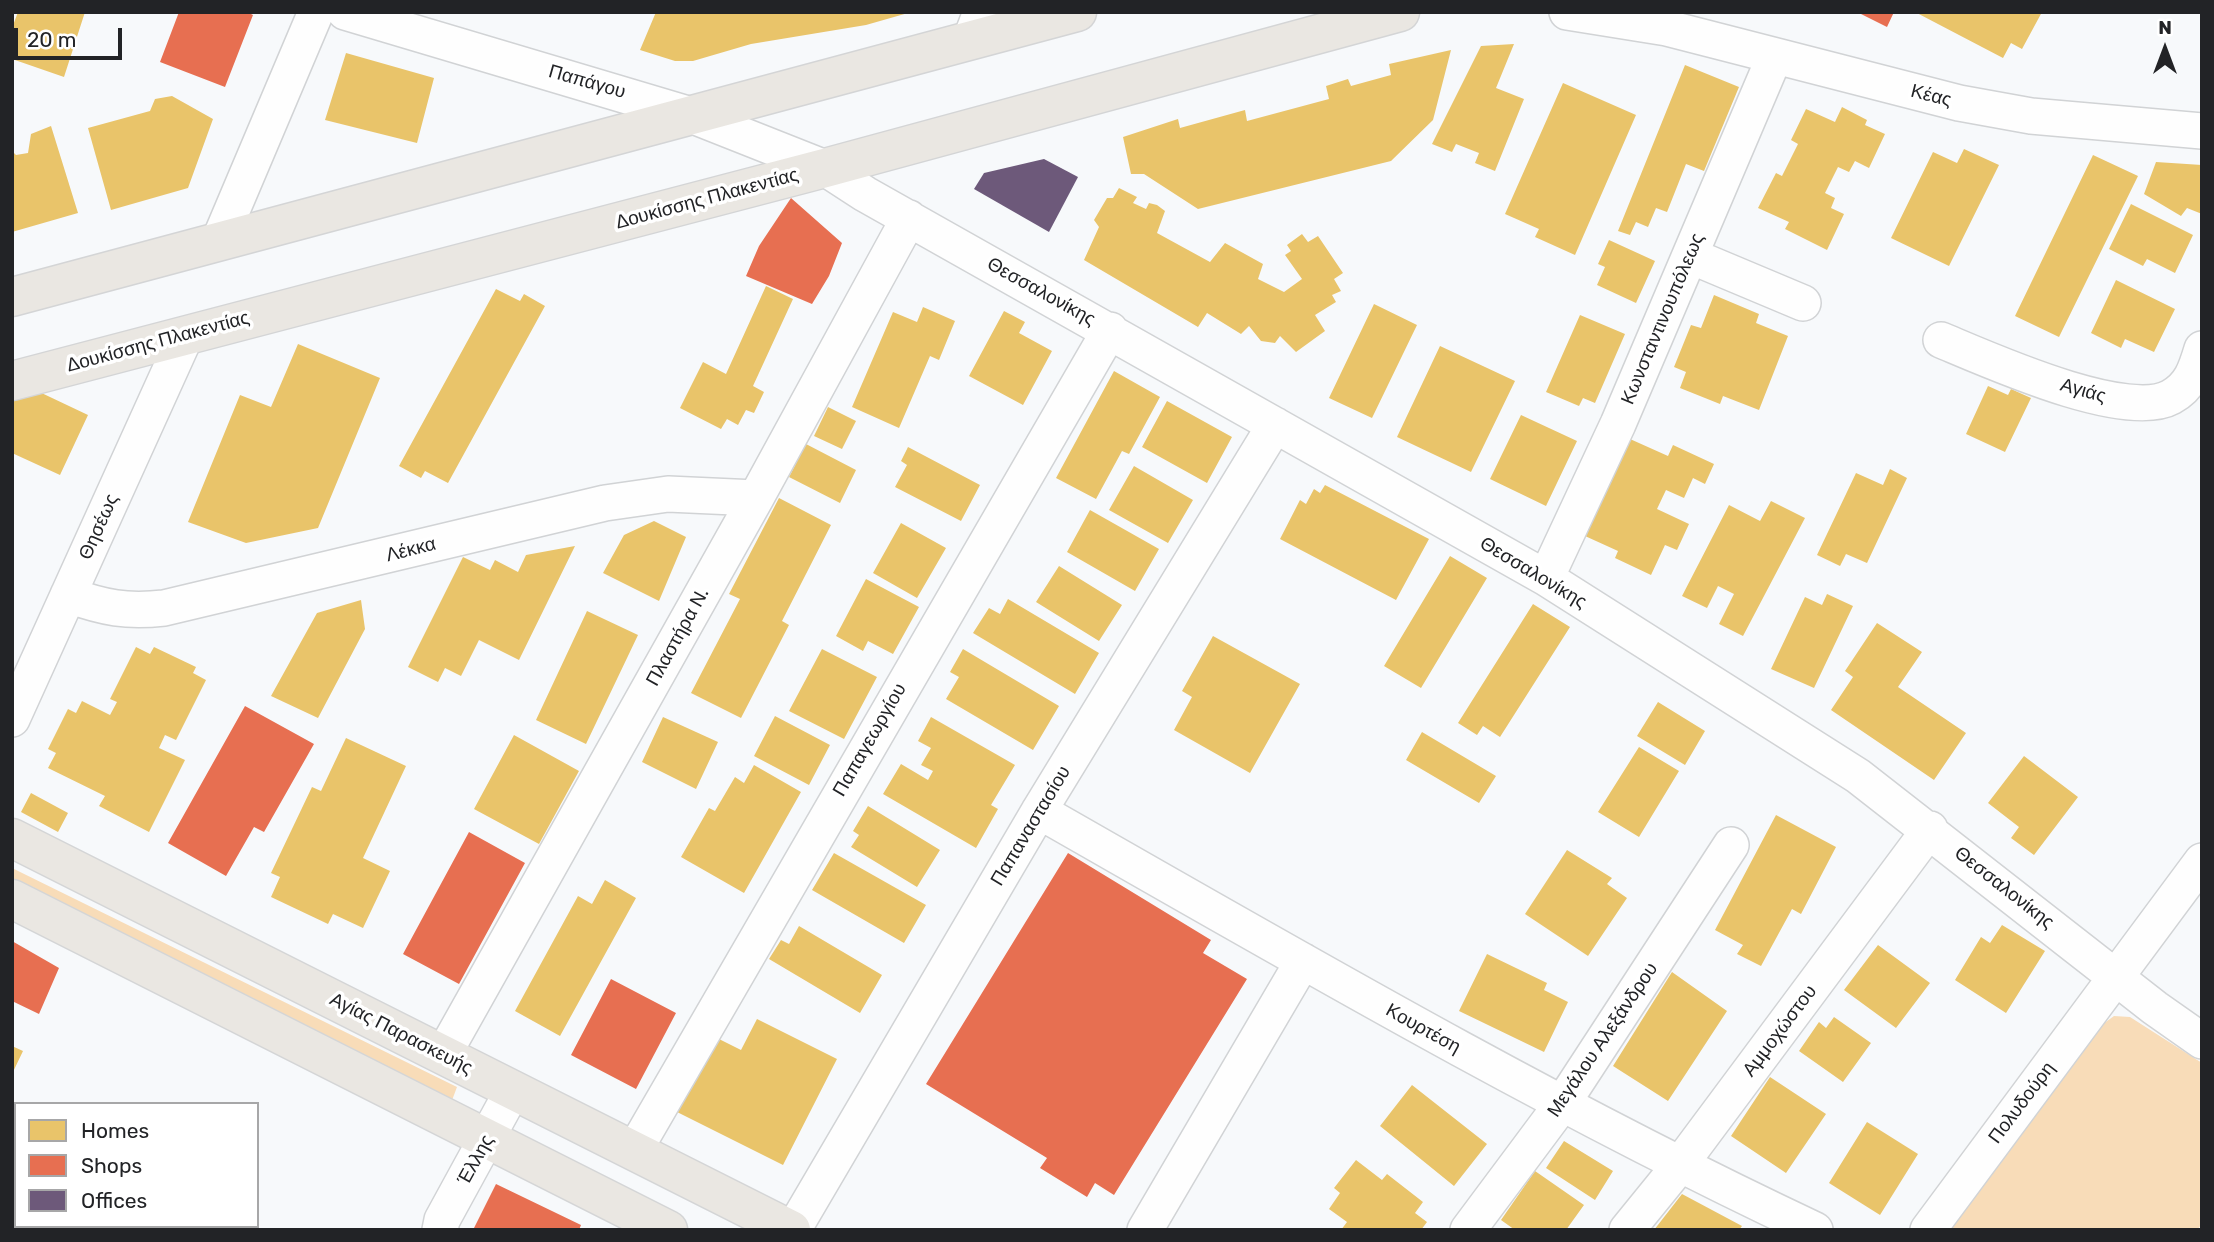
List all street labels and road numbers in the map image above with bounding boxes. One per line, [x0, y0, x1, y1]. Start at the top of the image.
street label: Παπάγου [546, 60, 628, 104]
street label: Κέας [1908, 80, 1954, 112]
street label: Δουκίσσης Πλακεντίας [613, 164, 801, 234]
street label: Κωνσταντινουπόλεως [1617, 230, 1709, 408]
street label: Θεσσαλονίκης [983, 253, 1099, 331]
street label: Δουκίσσης Πλακεντίας [64, 307, 252, 377]
street label: Αγιάς [2058, 374, 2108, 408]
street label: Θησέως [74, 491, 124, 563]
street label: Θεσσαλονίκης [1476, 532, 1590, 614]
street label: Λέκκα [384, 533, 438, 567]
street label: Πλαστήρα Ν. [642, 584, 714, 690]
street label: Παπαγεωργίου [828, 679, 912, 801]
street label: Παπαναστασίου [986, 762, 1076, 890]
street label: Θεσσαλονίκης [1950, 842, 2058, 934]
street label: Μεγάλου Αλεξάνδρου [1543, 959, 1663, 1121]
street label: Αμμοχώστου [1738, 981, 1822, 1081]
street label: Αγίας Παρασκευής [326, 988, 476, 1080]
street label: Κουρτέση [1382, 999, 1464, 1059]
street label: Πολυδούρη [1984, 1058, 2060, 1148]
street label: Έλλης [453, 1131, 499, 1189]

